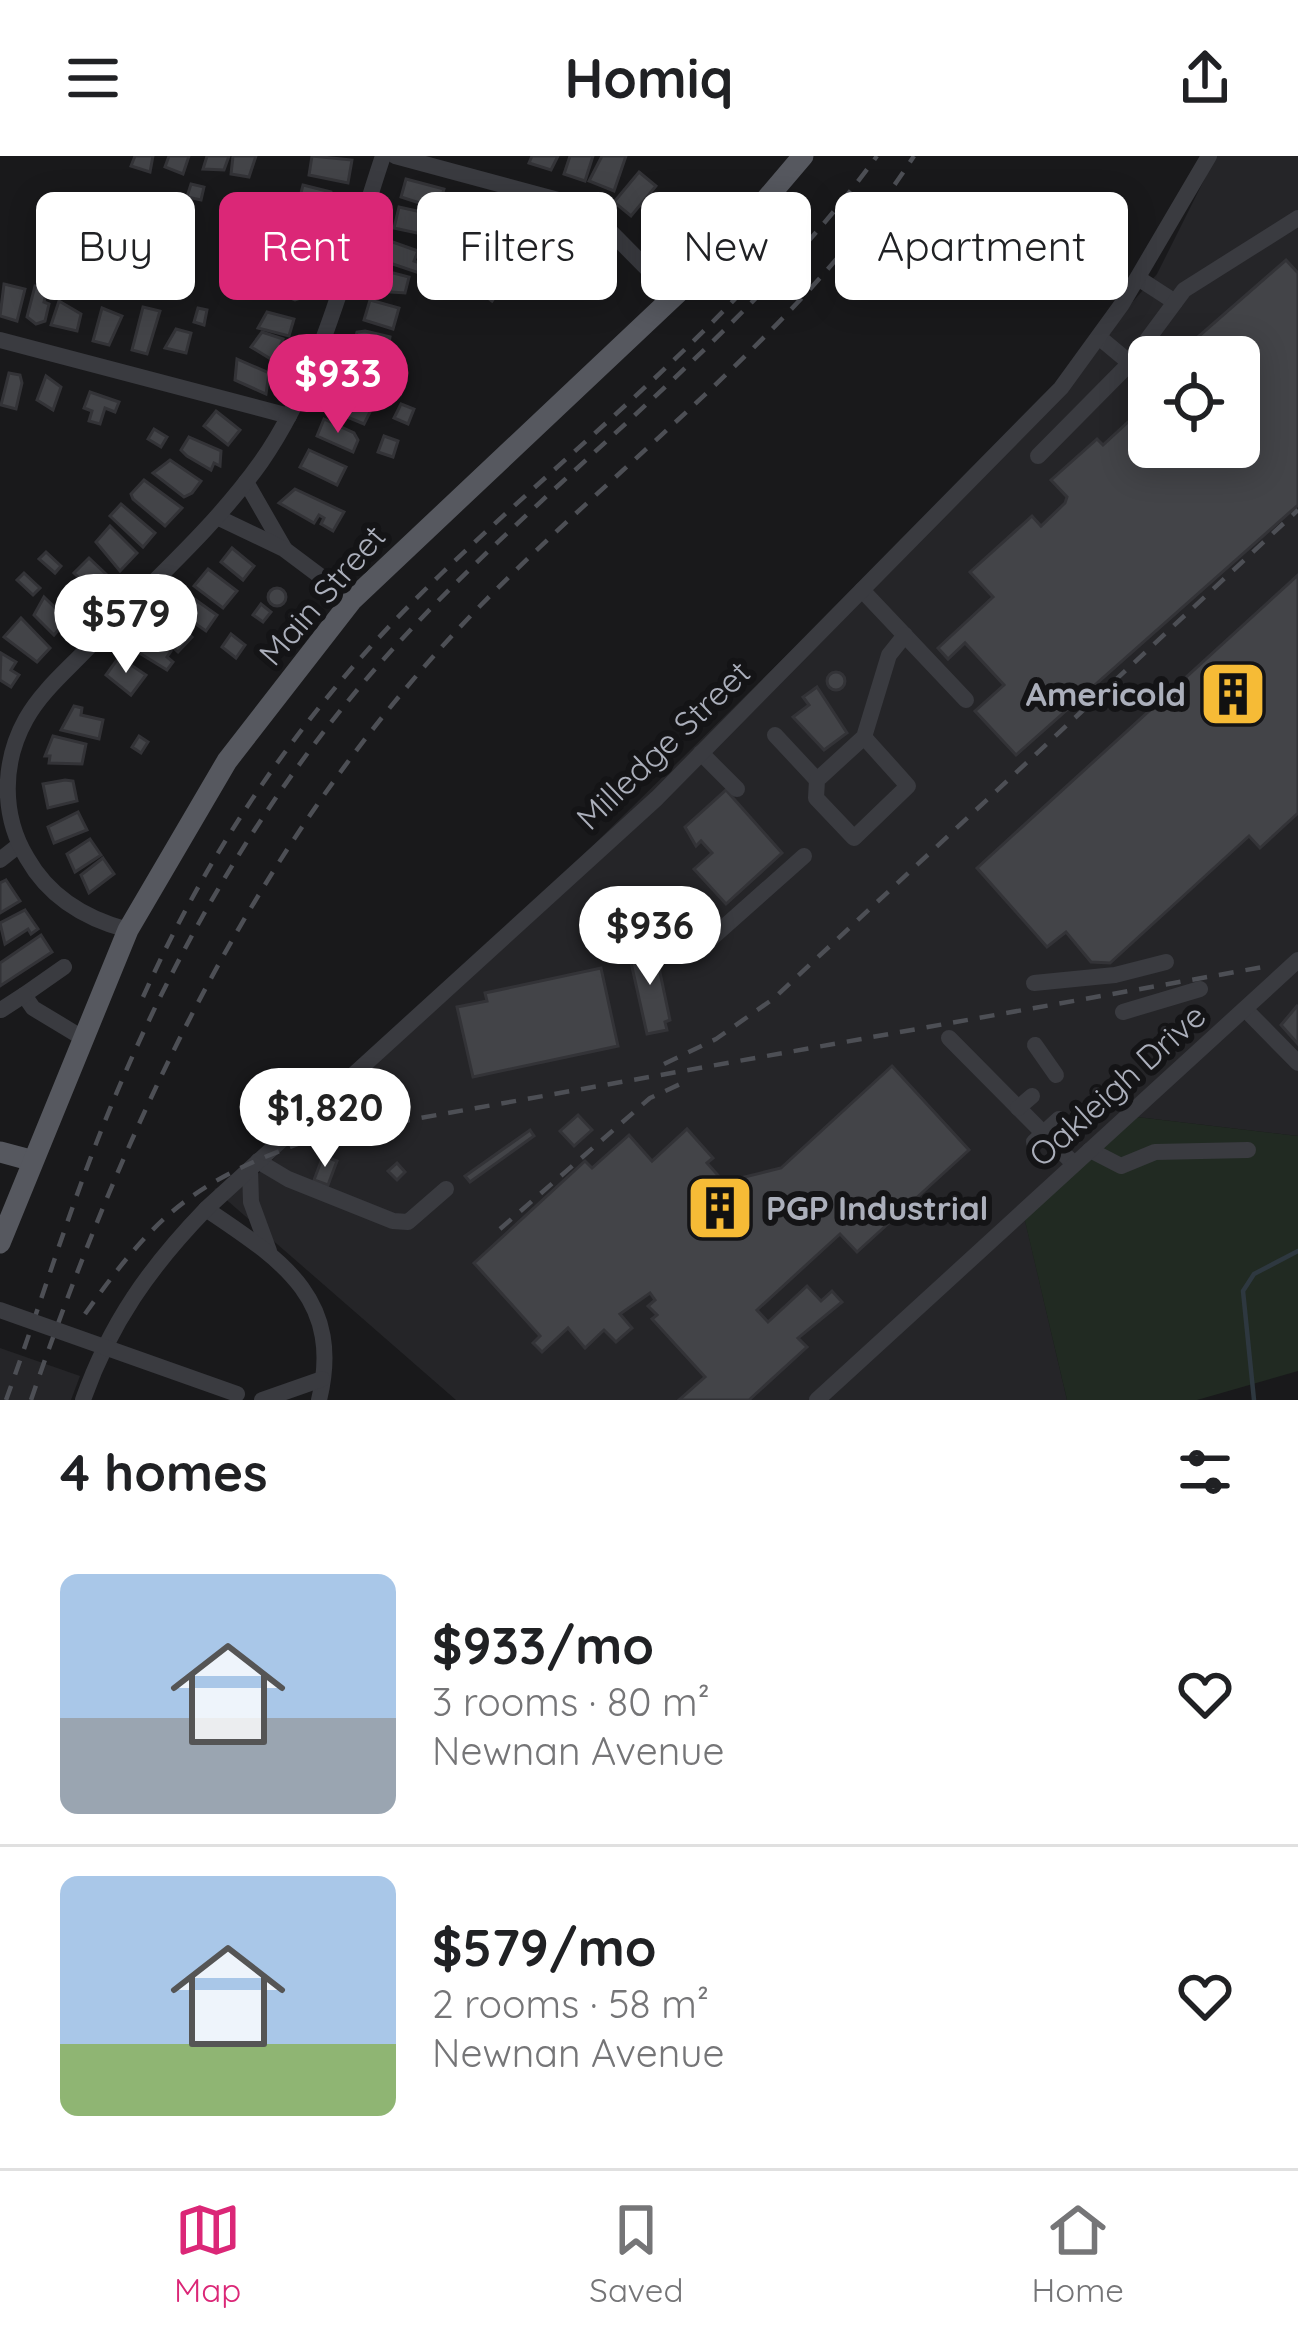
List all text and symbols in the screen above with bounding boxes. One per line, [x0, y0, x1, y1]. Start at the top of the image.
text: Homiq [565, 44, 733, 112]
icon: menu [60, 45, 126, 111]
icon: share [1172, 45, 1238, 111]
chip: Buy [36, 192, 195, 300]
chip: Rent [219, 192, 393, 300]
chip: Filters [417, 192, 617, 300]
chip: New [641, 192, 811, 300]
chip: Apartment [835, 192, 1128, 300]
pin: $933 [267, 334, 409, 436]
map controls [1128, 336, 1260, 468]
button: locate [1128, 336, 1260, 468]
text: $933 [294, 348, 382, 397]
street label: Main Street [250, 516, 394, 673]
pin: $579 [55, 574, 197, 676]
text: $579 [81, 588, 171, 637]
street label: Milledge Street [567, 652, 758, 838]
building icon: Americold [1198, 659, 1268, 729]
place label: Americold [1026, 673, 1186, 714]
pin: $936 [579, 886, 721, 988]
text: $936 [606, 900, 694, 949]
street label: Oakleigh Drive [1020, 995, 1213, 1175]
pin: $1,820 [227, 1068, 423, 1170]
text: $1,820 [267, 1082, 383, 1131]
building icon: PGP Industrial [685, 1173, 755, 1243]
place label: PGP Industrial [766, 1187, 989, 1228]
icon: filters [1172, 1439, 1238, 1505]
text: 4 homes [60, 1440, 268, 1504]
text: $933/mo [432, 1613, 654, 1677]
icon: home [156, 1622, 300, 1766]
icon: heart [1172, 1661, 1238, 1727]
text: 3 rooms · 80 m² [432, 1677, 710, 1726]
text: Newnan Avenue [432, 1726, 725, 1775]
text: $579/mo [432, 1915, 657, 1979]
icon: home [156, 1924, 300, 2068]
icon: heart [1172, 1963, 1238, 2029]
text: 2 rooms · 58 m² [432, 1979, 709, 2028]
text: Newnan Avenue [432, 2028, 725, 2077]
tab: Map [174, 2197, 241, 2310]
tab: Saved [589, 2197, 683, 2310]
tab: Home [1032, 2197, 1124, 2310]

